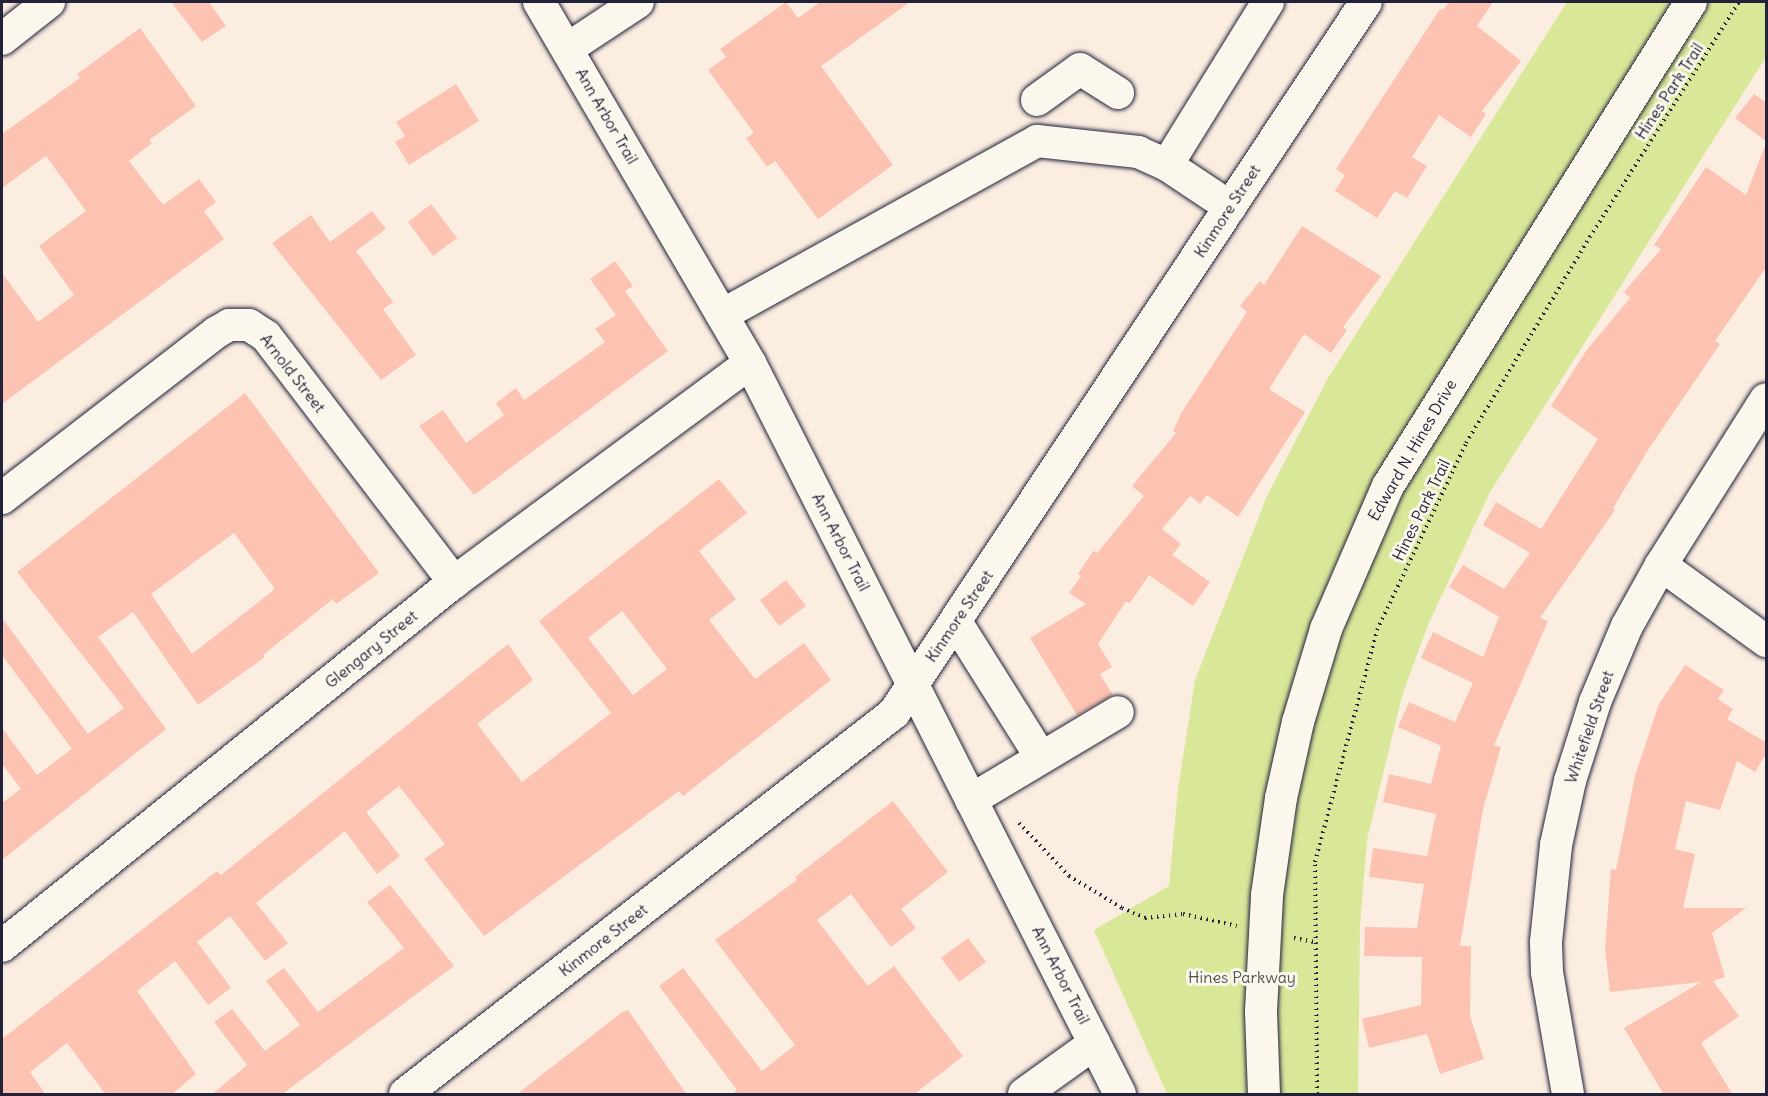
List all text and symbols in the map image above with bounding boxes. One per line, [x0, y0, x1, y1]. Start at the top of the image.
street label: Hines Park Trail [1631, 39, 1707, 143]
street label: Ann Arbor Trail [572, 65, 642, 167]
street label: Kinmore Street [1190, 161, 1264, 261]
street label: Arnold Street [256, 330, 330, 416]
street label: Edward N. Hines Drive [1364, 376, 1460, 524]
street label: Hines Park Trail [1388, 456, 1454, 564]
street label: Ann Arbor Trail [808, 490, 874, 594]
street label: Kinmore Street [921, 566, 997, 666]
street label: Glengary Street [321, 606, 421, 692]
street label: Whitefield Street [1561, 668, 1617, 786]
street label: Kinmore Street [555, 900, 651, 980]
street label: Ann Arbor Trail [1028, 923, 1094, 1027]
park label: Hines Parkway [1188, 967, 1296, 987]

